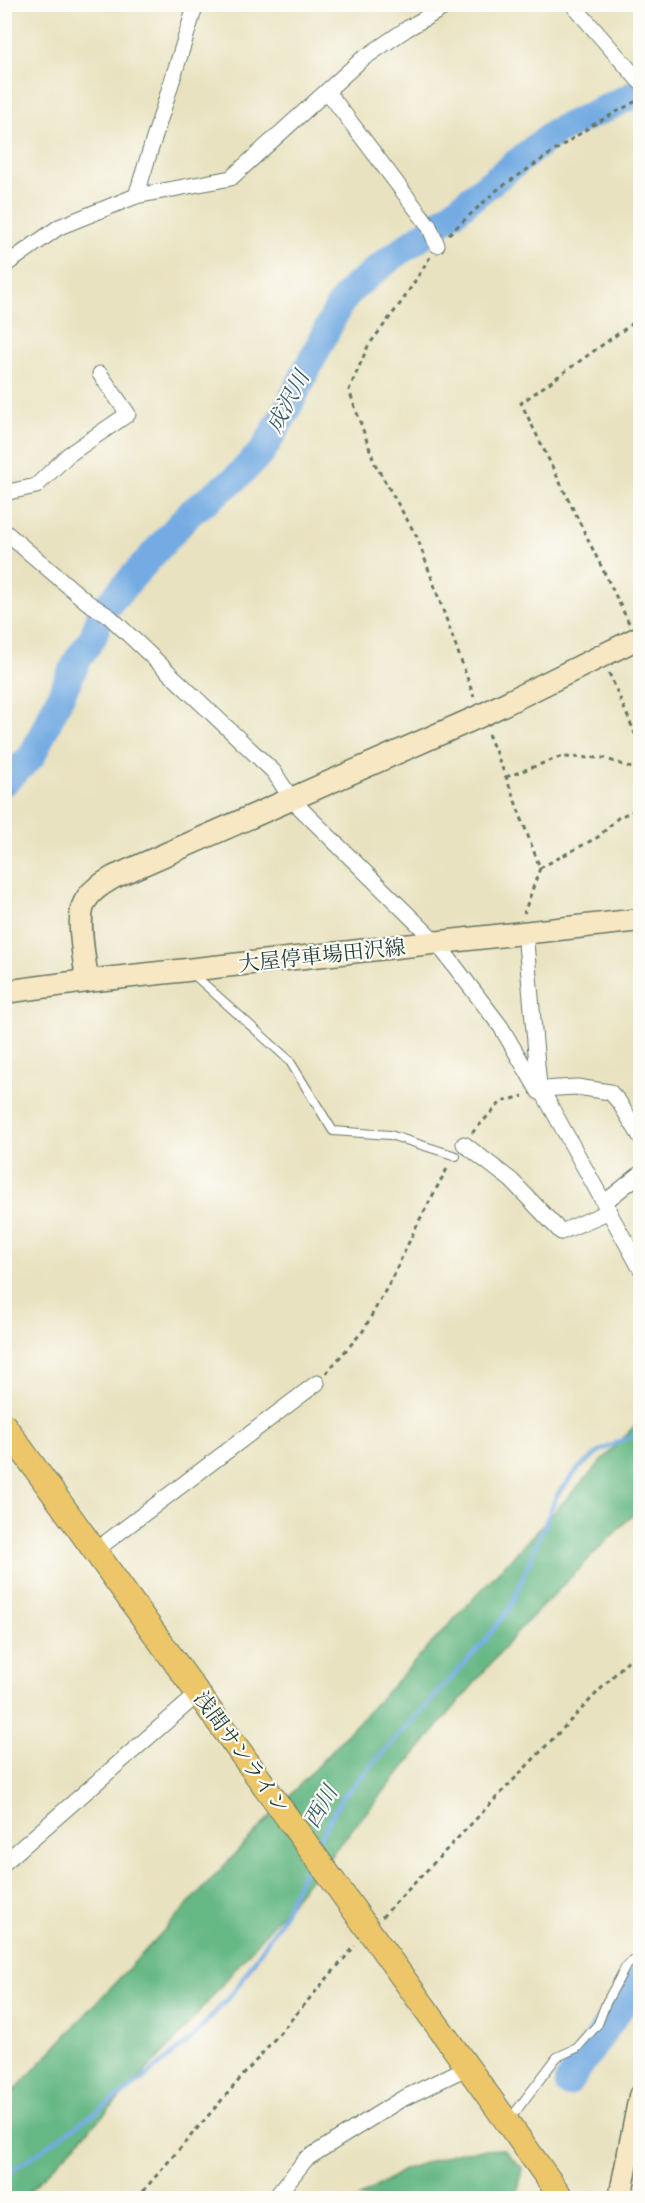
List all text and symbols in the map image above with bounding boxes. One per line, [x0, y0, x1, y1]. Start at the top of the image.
water label: 成沢川 [260, 365, 317, 438]
street label: 大屋停車場田沢線 [237, 934, 407, 978]
street label: 浅間サンライン [187, 1686, 295, 1820]
water label: 西川 [298, 1779, 345, 1833]

